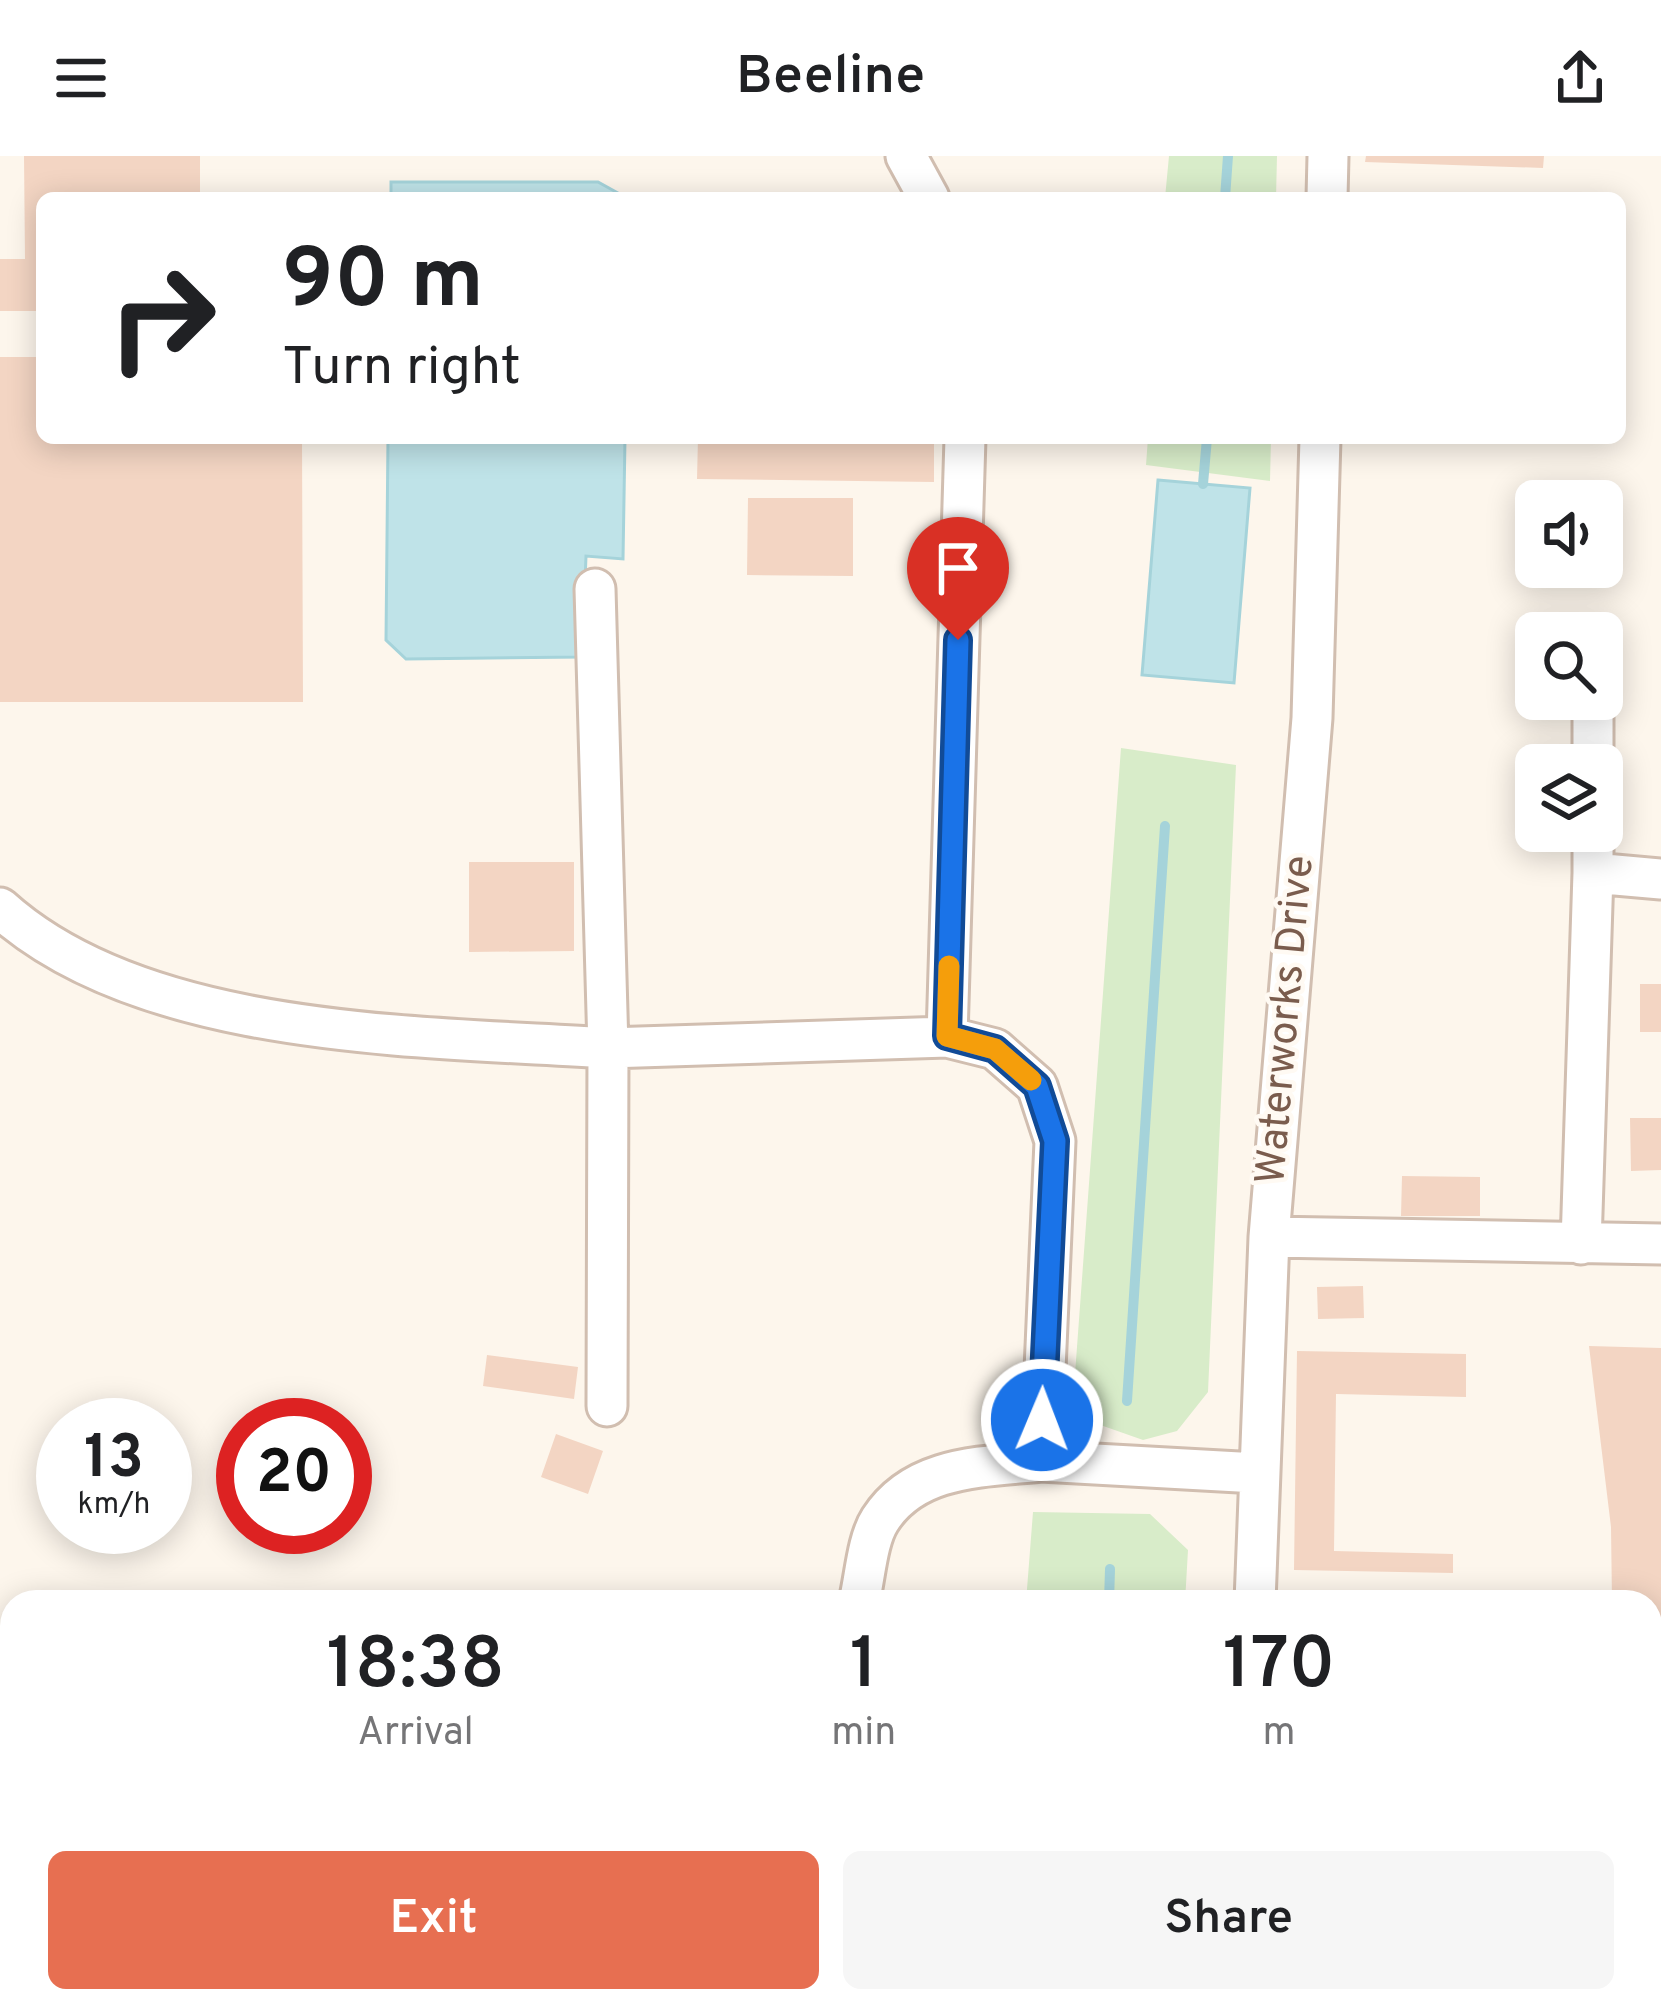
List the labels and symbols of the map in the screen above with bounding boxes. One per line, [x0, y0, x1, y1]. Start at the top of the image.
pin [907, 517, 1009, 640]
street label: Waterworks Drive [1246, 853, 1328, 1187]
position arrow [979, 1357, 1105, 1483]
speed limit sign: 20 [216, 1398, 372, 1554]

